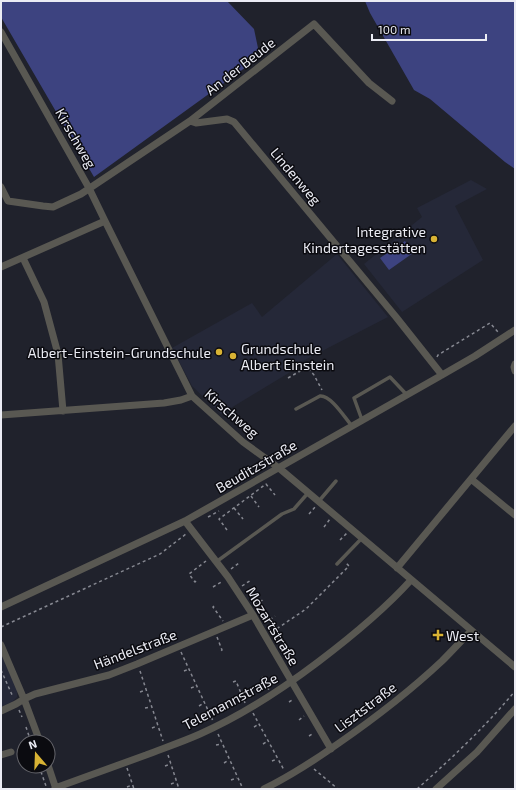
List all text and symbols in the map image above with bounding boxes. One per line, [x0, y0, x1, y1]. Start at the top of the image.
scale bar [372, 16, 486, 42]
text: 100 m [378, 22, 410, 36]
street label: An der Beude [202, 34, 278, 98]
street label: Kirschweg [52, 105, 100, 171]
street label: Lindenweg [267, 144, 325, 208]
place label: Integrative Kindertagesstätten [303, 223, 426, 256]
marker: Integrative Kindertagesstätten [429, 234, 439, 244]
place label: Grundschule Albert Einstein [241, 340, 334, 373]
place label: Albert-Einstein-Grundschule [28, 344, 211, 361]
marker: Albert-Einstein-Grundschule [214, 347, 224, 357]
marker: Grundschule Albert Einstein [228, 351, 238, 361]
street label: Kirschweg [201, 385, 263, 441]
street label: Beuditzstraße [212, 436, 300, 496]
street label: Mozartstraße [243, 584, 303, 668]
street label: Händelstraße [91, 625, 179, 673]
place label: West [446, 627, 479, 644]
marker: West [433, 630, 443, 640]
street label: Telemannstraße [180, 669, 280, 733]
street label: Lisztstraße [331, 678, 399, 736]
north arrow [16, 734, 56, 774]
text: N [27, 737, 39, 752]

